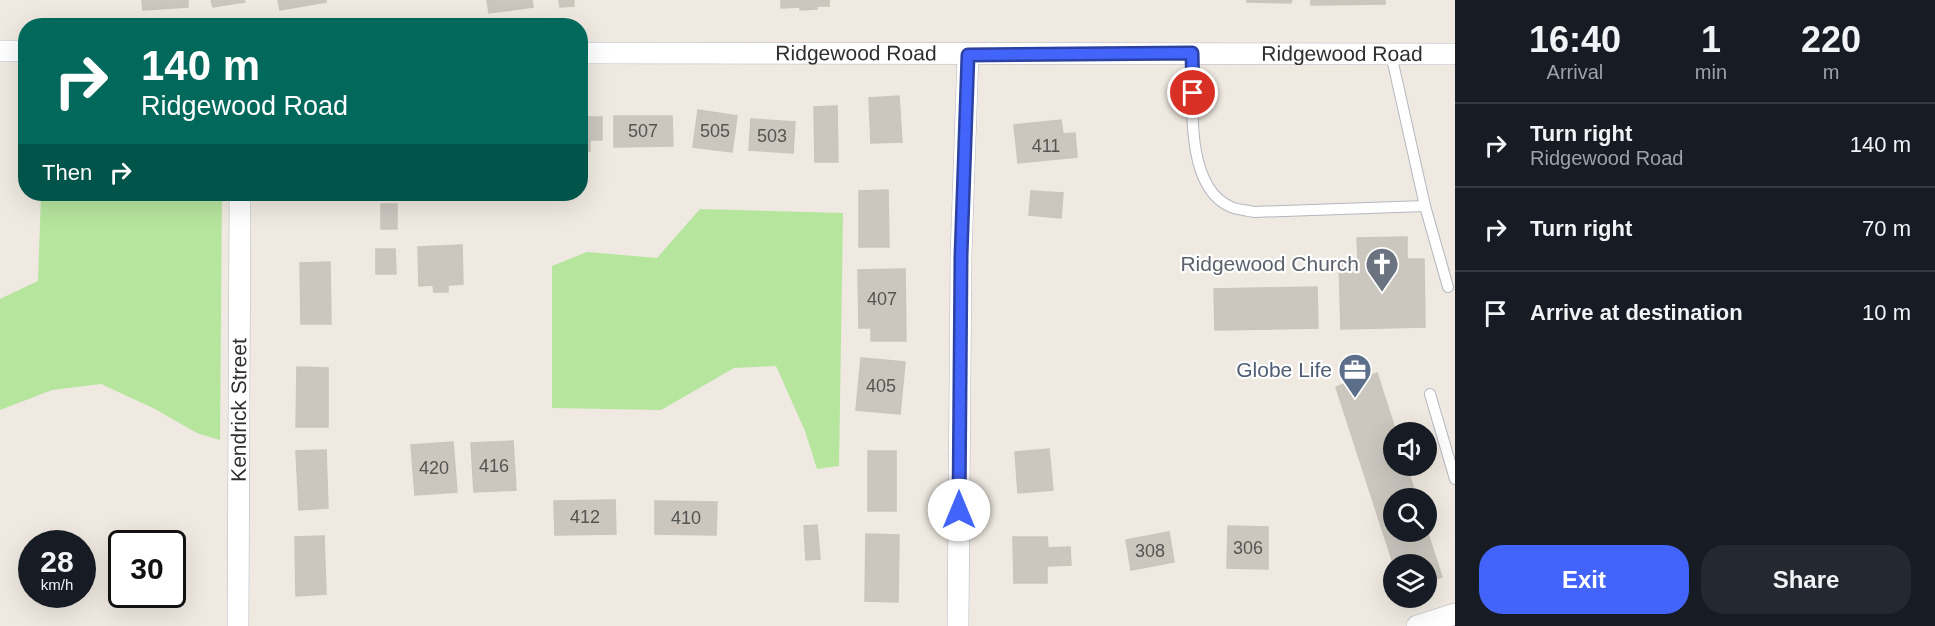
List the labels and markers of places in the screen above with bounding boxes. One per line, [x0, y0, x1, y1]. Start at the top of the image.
pin [1167, 67, 1218, 118]
church icon: Ridgewood Church [1364, 246, 1400, 293]
place label: Ridgewood Church [1180, 252, 1359, 275]
office icon: Globe Life [1337, 352, 1373, 399]
place label: Globe Life [1236, 358, 1332, 381]

